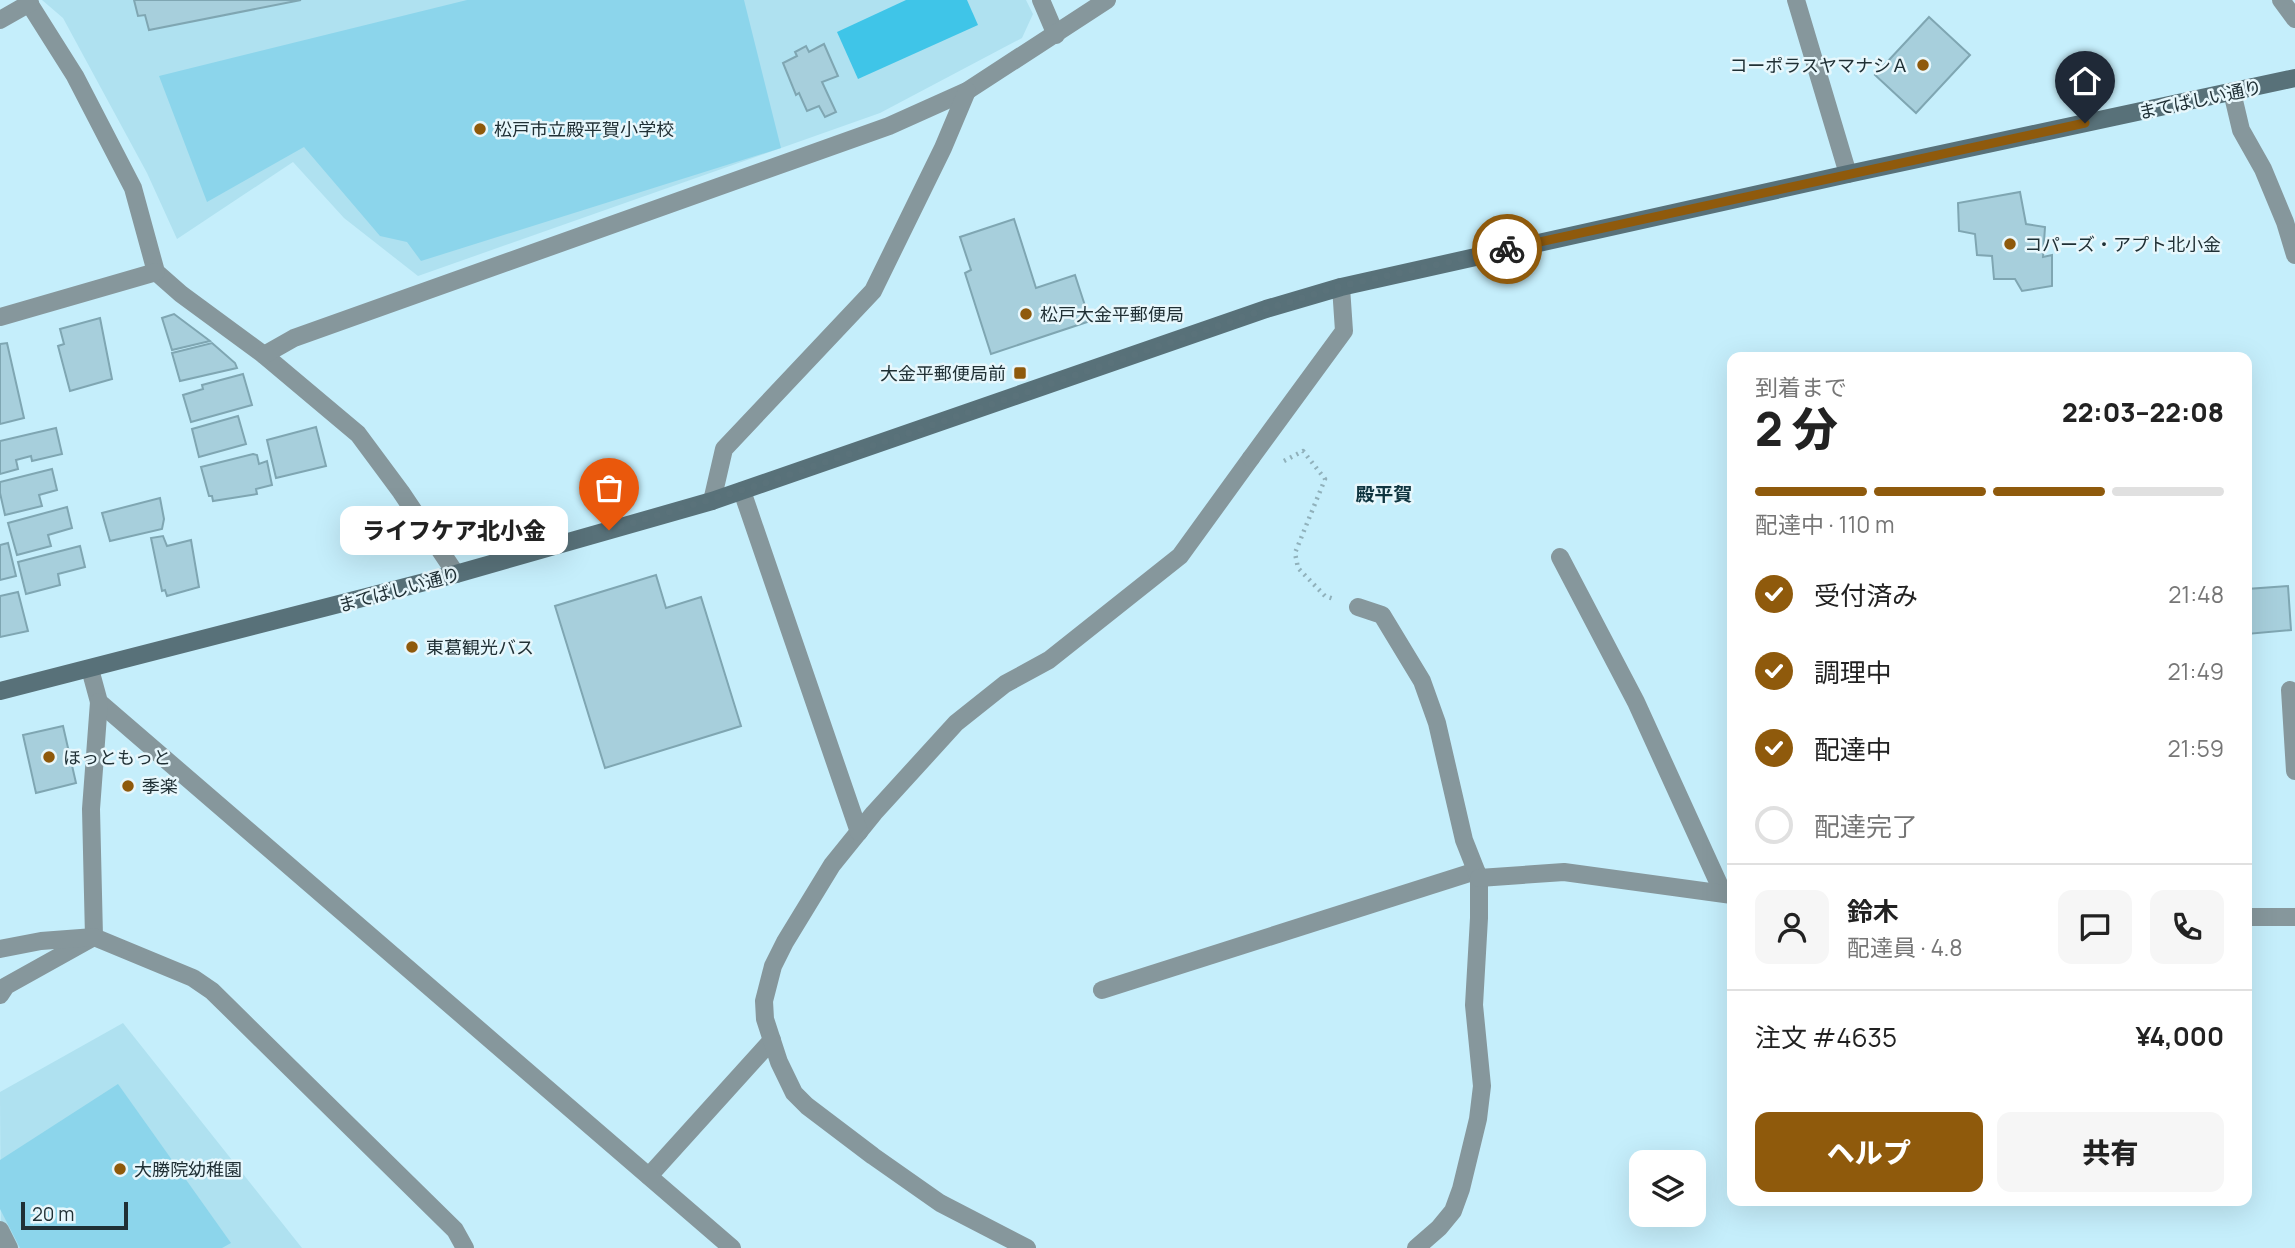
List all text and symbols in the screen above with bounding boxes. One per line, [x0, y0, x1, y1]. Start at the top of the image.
pin [2055, 51, 2115, 123]
place label: コーポラスヤマナシＡ [1729, 53, 1909, 77]
marker: コーポラスヤマナシＡ [1915, 57, 1931, 73]
icon: home [2066, 62, 2104, 100]
street label: まてばしい通り [2136, 74, 2264, 124]
place label: 松戸市立殿平賀小学校 [494, 117, 674, 141]
marker: 松戸市立殿平賀小学校 [472, 121, 488, 137]
courier [1472, 214, 1542, 284]
icon: bike [1488, 230, 1526, 268]
place label: コパーズ・アプト北小金 [2024, 232, 2221, 256]
marker: コパーズ・アプト北小金 [2002, 236, 2018, 252]
place label: 松戸大金平郵便局 [1040, 302, 1184, 326]
marker: 松戸大金平郵便局 [1018, 306, 1034, 322]
place label: 大金平郵便局前 [880, 361, 1006, 385]
marker: 大金平郵便局前 [1012, 365, 1028, 381]
text: 到着まで [1755, 371, 1847, 403]
text: 22:03–22:08 [2062, 394, 2224, 430]
text: 2 分 [1755, 397, 1838, 460]
pin [579, 458, 639, 530]
icon: bag [590, 469, 628, 507]
district label: 殿平賀 [1355, 481, 1413, 507]
callout: ライフケア北小金 [340, 505, 567, 554]
text: 配達中 · 110 m [1755, 508, 1894, 540]
text: ライフケア北小金 [362, 514, 546, 546]
street label: まてばしい通り [335, 561, 463, 617]
icon: check [1755, 575, 1793, 613]
text: 受付済み [1814, 577, 1918, 613]
text: 21:48 [2168, 578, 2224, 610]
place label: 東葛観光バス [426, 635, 534, 659]
marker: 東葛観光バス [404, 639, 420, 655]
icon: check [1755, 652, 1793, 690]
text: 調理中 [1814, 654, 1892, 690]
text: 21:49 [2167, 655, 2224, 687]
icon: check [1755, 729, 1793, 767]
text: 配達中 [1814, 731, 1892, 767]
text: 21:59 [2167, 732, 2224, 764]
place label: ほっともっと [63, 745, 171, 769]
marker: ほっともっと [41, 749, 57, 765]
place label: 季楽 [142, 774, 178, 798]
marker: 季楽 [120, 778, 136, 794]
text: 配達完了 [1814, 808, 1918, 844]
button: person [1755, 890, 1829, 964]
button: chat [2058, 890, 2132, 964]
button: phone [2150, 890, 2224, 964]
text: 鈴木 [1847, 893, 1899, 929]
text: 配達員 · 4.8 [1847, 931, 1963, 963]
text: ¥4,000 [2135, 1018, 2224, 1054]
text: 注文 #4635 [1755, 1019, 1897, 1055]
button: ヘルプ [1755, 1112, 1983, 1192]
button: 共有 [1997, 1112, 2224, 1192]
map controls [1629, 1150, 1706, 1227]
button: layers [1629, 1150, 1706, 1227]
place label: 大勝院幼稚園 [134, 1157, 242, 1181]
marker: 大勝院幼稚園 [112, 1161, 128, 1177]
scale bar [21, 1199, 128, 1231]
text: 20 m [32, 1201, 74, 1227]

